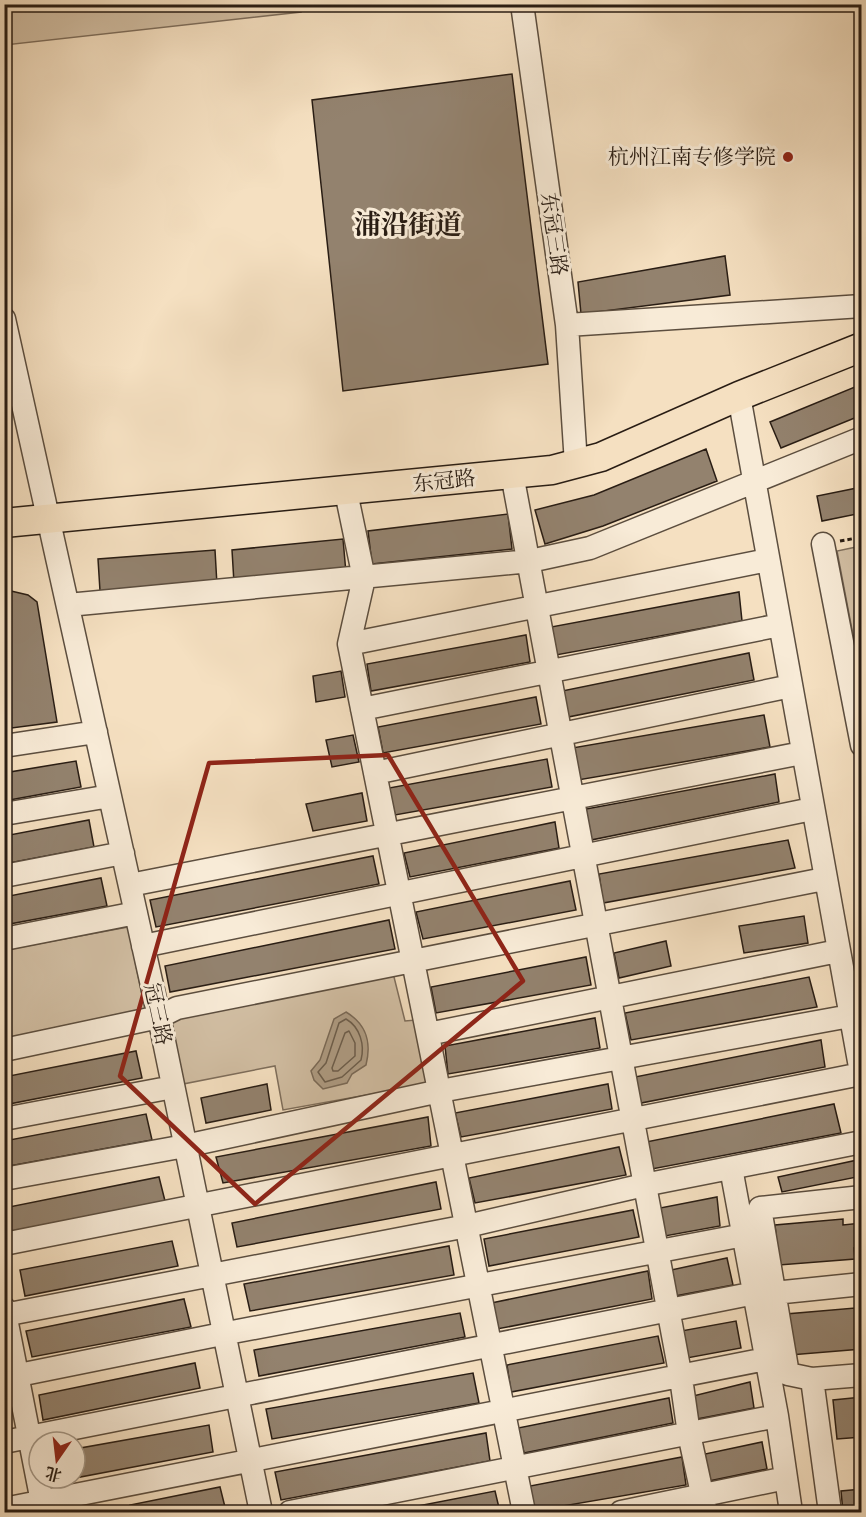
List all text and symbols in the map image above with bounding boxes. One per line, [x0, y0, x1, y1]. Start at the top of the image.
place label: 杭州江南专修学院 [608, 144, 776, 170]
marker: 杭州江南专修学院 [781, 150, 795, 164]
street label: 东冠三路 [535, 191, 573, 277]
district label: 浦沿街道 [354, 208, 462, 241]
street label: 东冠路 [411, 465, 477, 497]
street label: 冠三路 [139, 980, 177, 1048]
north arrow [27, 1430, 87, 1490]
text: 北 [43, 1463, 64, 1485]

